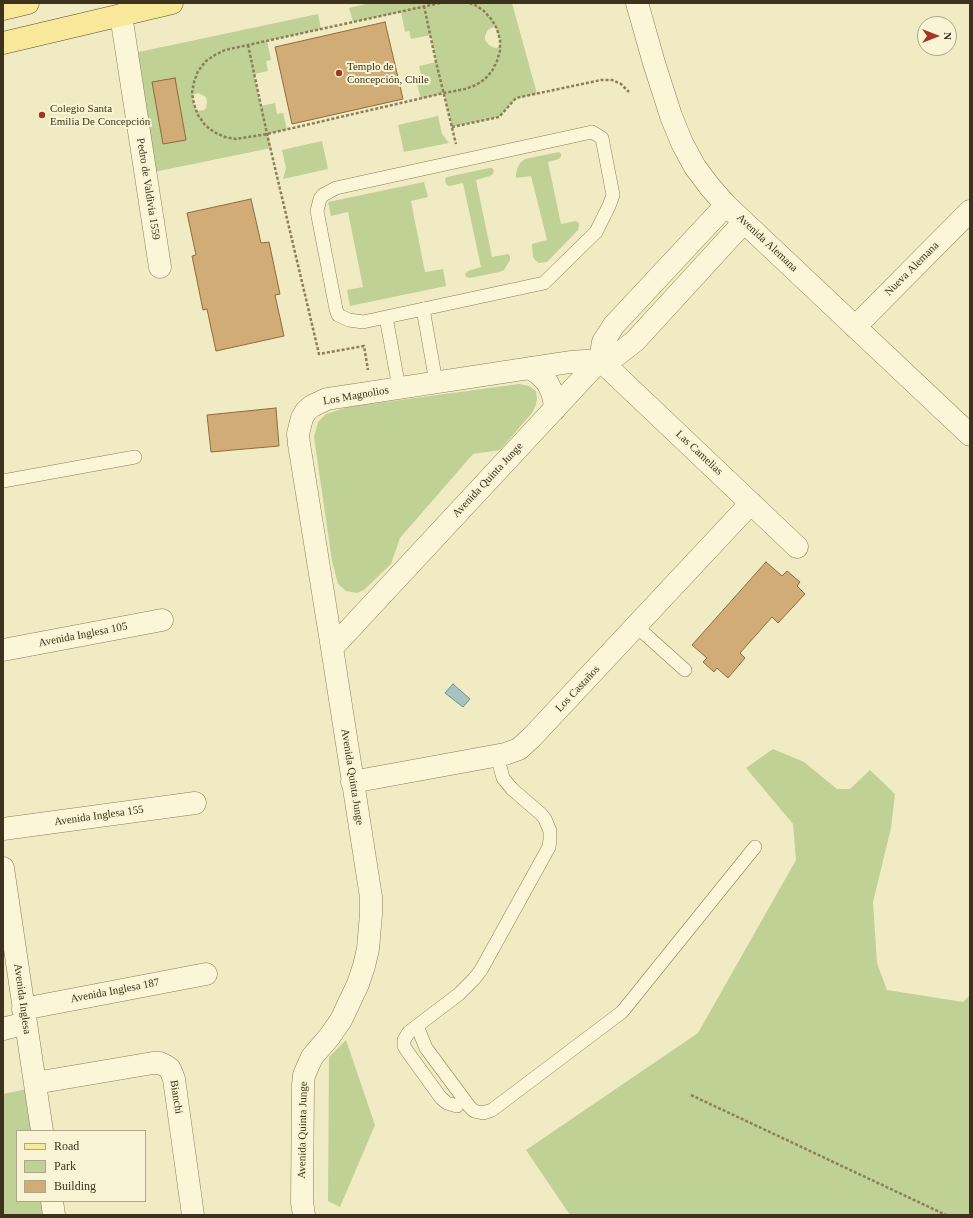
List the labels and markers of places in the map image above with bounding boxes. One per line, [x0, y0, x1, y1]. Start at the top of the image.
place label: Templo de Concepción, Chile [347, 60, 429, 86]
marker: Templo de Concepción, Chile [334, 68, 344, 78]
place label: Colegio Santa Emilia De Concepción [50, 102, 150, 128]
marker: Colegio Santa Emilia De Concepción [37, 110, 47, 120]

